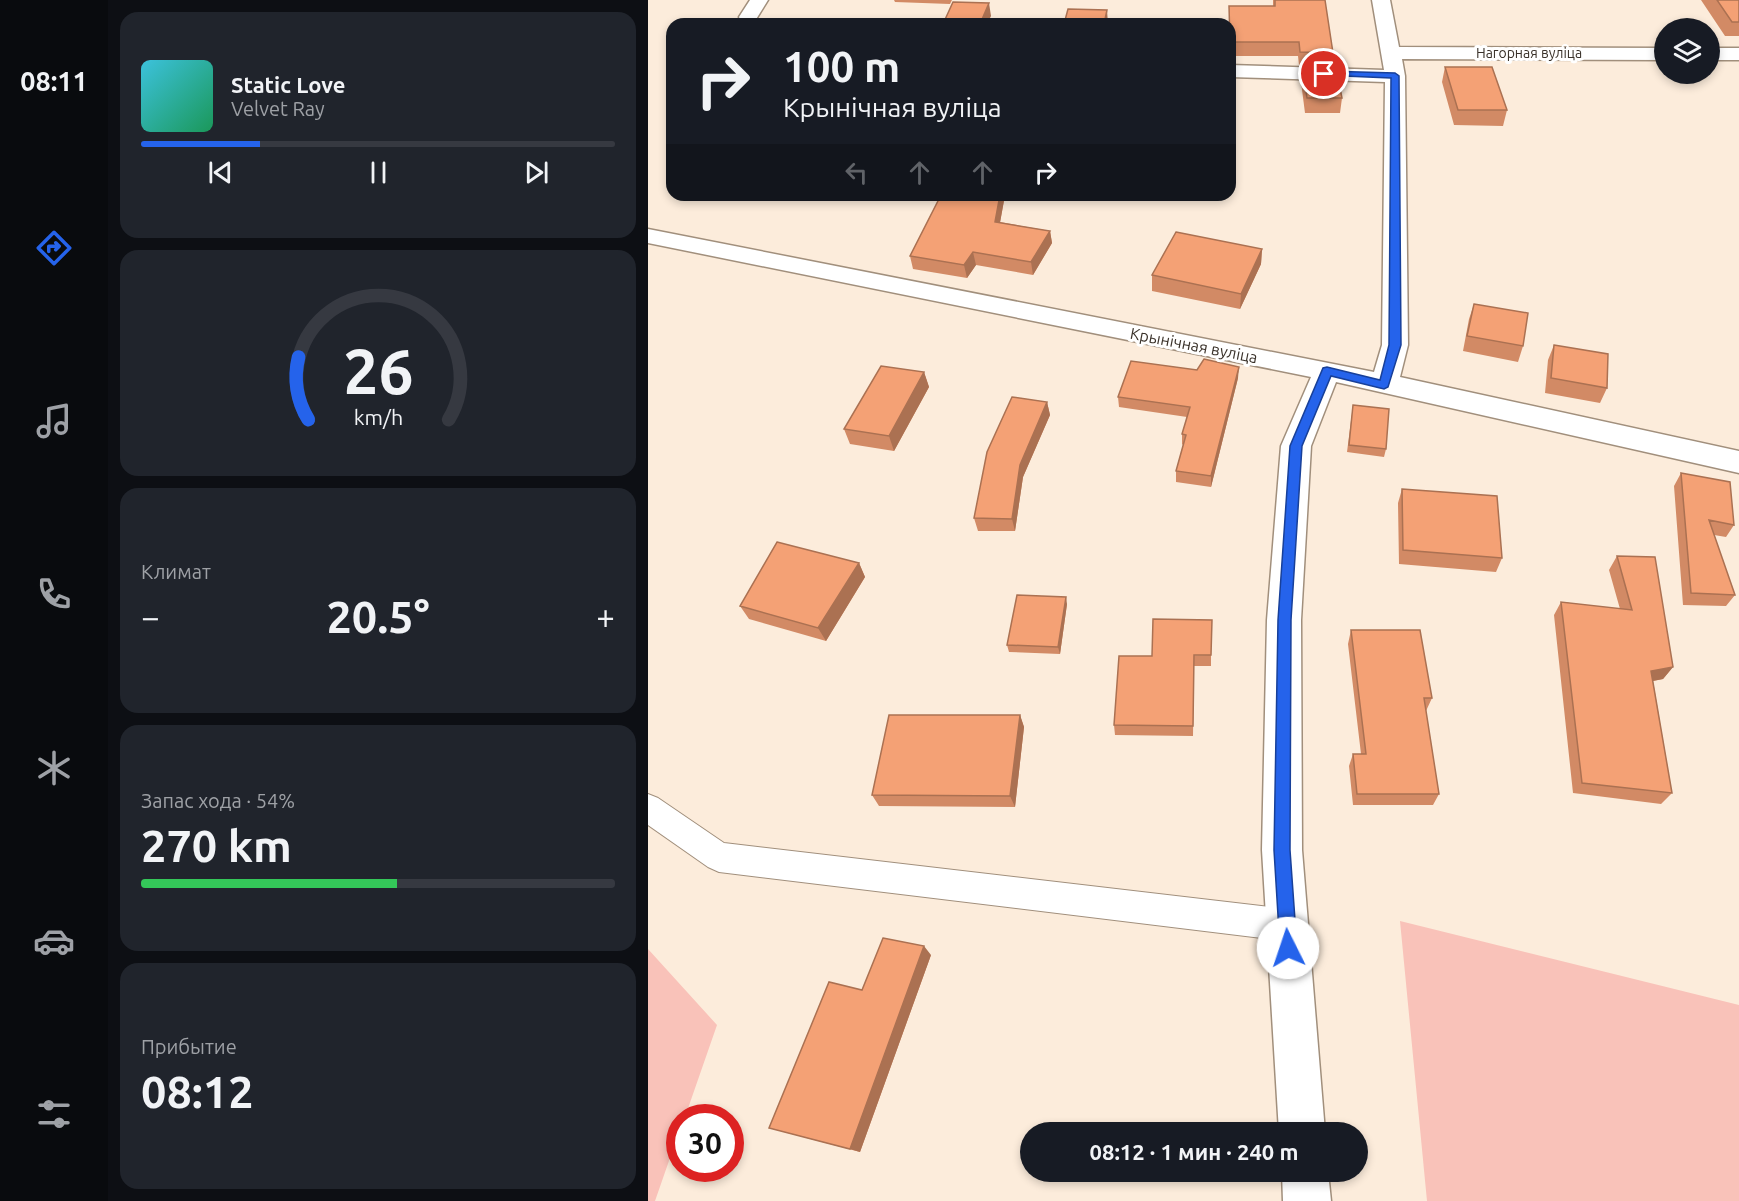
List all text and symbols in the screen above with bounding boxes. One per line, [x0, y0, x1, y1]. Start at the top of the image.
map controls [1654, 18, 1720, 84]
button: layers [1654, 18, 1720, 84]
icon: right [684, 42, 762, 120]
text: 100 m [783, 43, 900, 90]
street label: Нагорная вуліца [1476, 45, 1582, 61]
pin [1298, 48, 1349, 99]
icon: arrive [1307, 57, 1340, 90]
text: 08:11 [20, 66, 88, 96]
text: Static Love [231, 72, 346, 97]
text: Крынічная вуліца [783, 92, 1002, 122]
text: Velvet Ray [231, 97, 325, 120]
icon: previous [204, 156, 237, 189]
icon: pause [362, 156, 395, 189]
icon: next [520, 156, 553, 189]
icon: left [840, 156, 873, 189]
icon: ahead [903, 156, 936, 189]
icon: ahead [966, 156, 999, 189]
icon: right [1029, 156, 1062, 189]
icon: directions [33, 227, 75, 269]
street label: Крынічная вуліца [1129, 324, 1259, 366]
text: 26 [343, 336, 413, 406]
icon: music [33, 400, 75, 442]
text: km/h [353, 405, 403, 429]
text: Климат [141, 560, 211, 583]
icon: phone [33, 573, 75, 615]
text: 20.5° [326, 591, 430, 642]
text: − [141, 598, 160, 635]
text: + [596, 598, 615, 635]
icon: climate [33, 747, 75, 789]
text: Запас хода · 54% [141, 789, 295, 812]
text: 270 km [141, 820, 292, 871]
position arrow [1256, 916, 1320, 980]
icon: car [33, 920, 75, 962]
text: Прибытие [141, 1035, 237, 1058]
text: 08:12 [141, 1066, 254, 1117]
icon: filters [33, 1093, 75, 1135]
speed limit sign: 30 [666, 1104, 744, 1182]
text: 08:12 · 1 мин · 240 m [1090, 1139, 1298, 1164]

